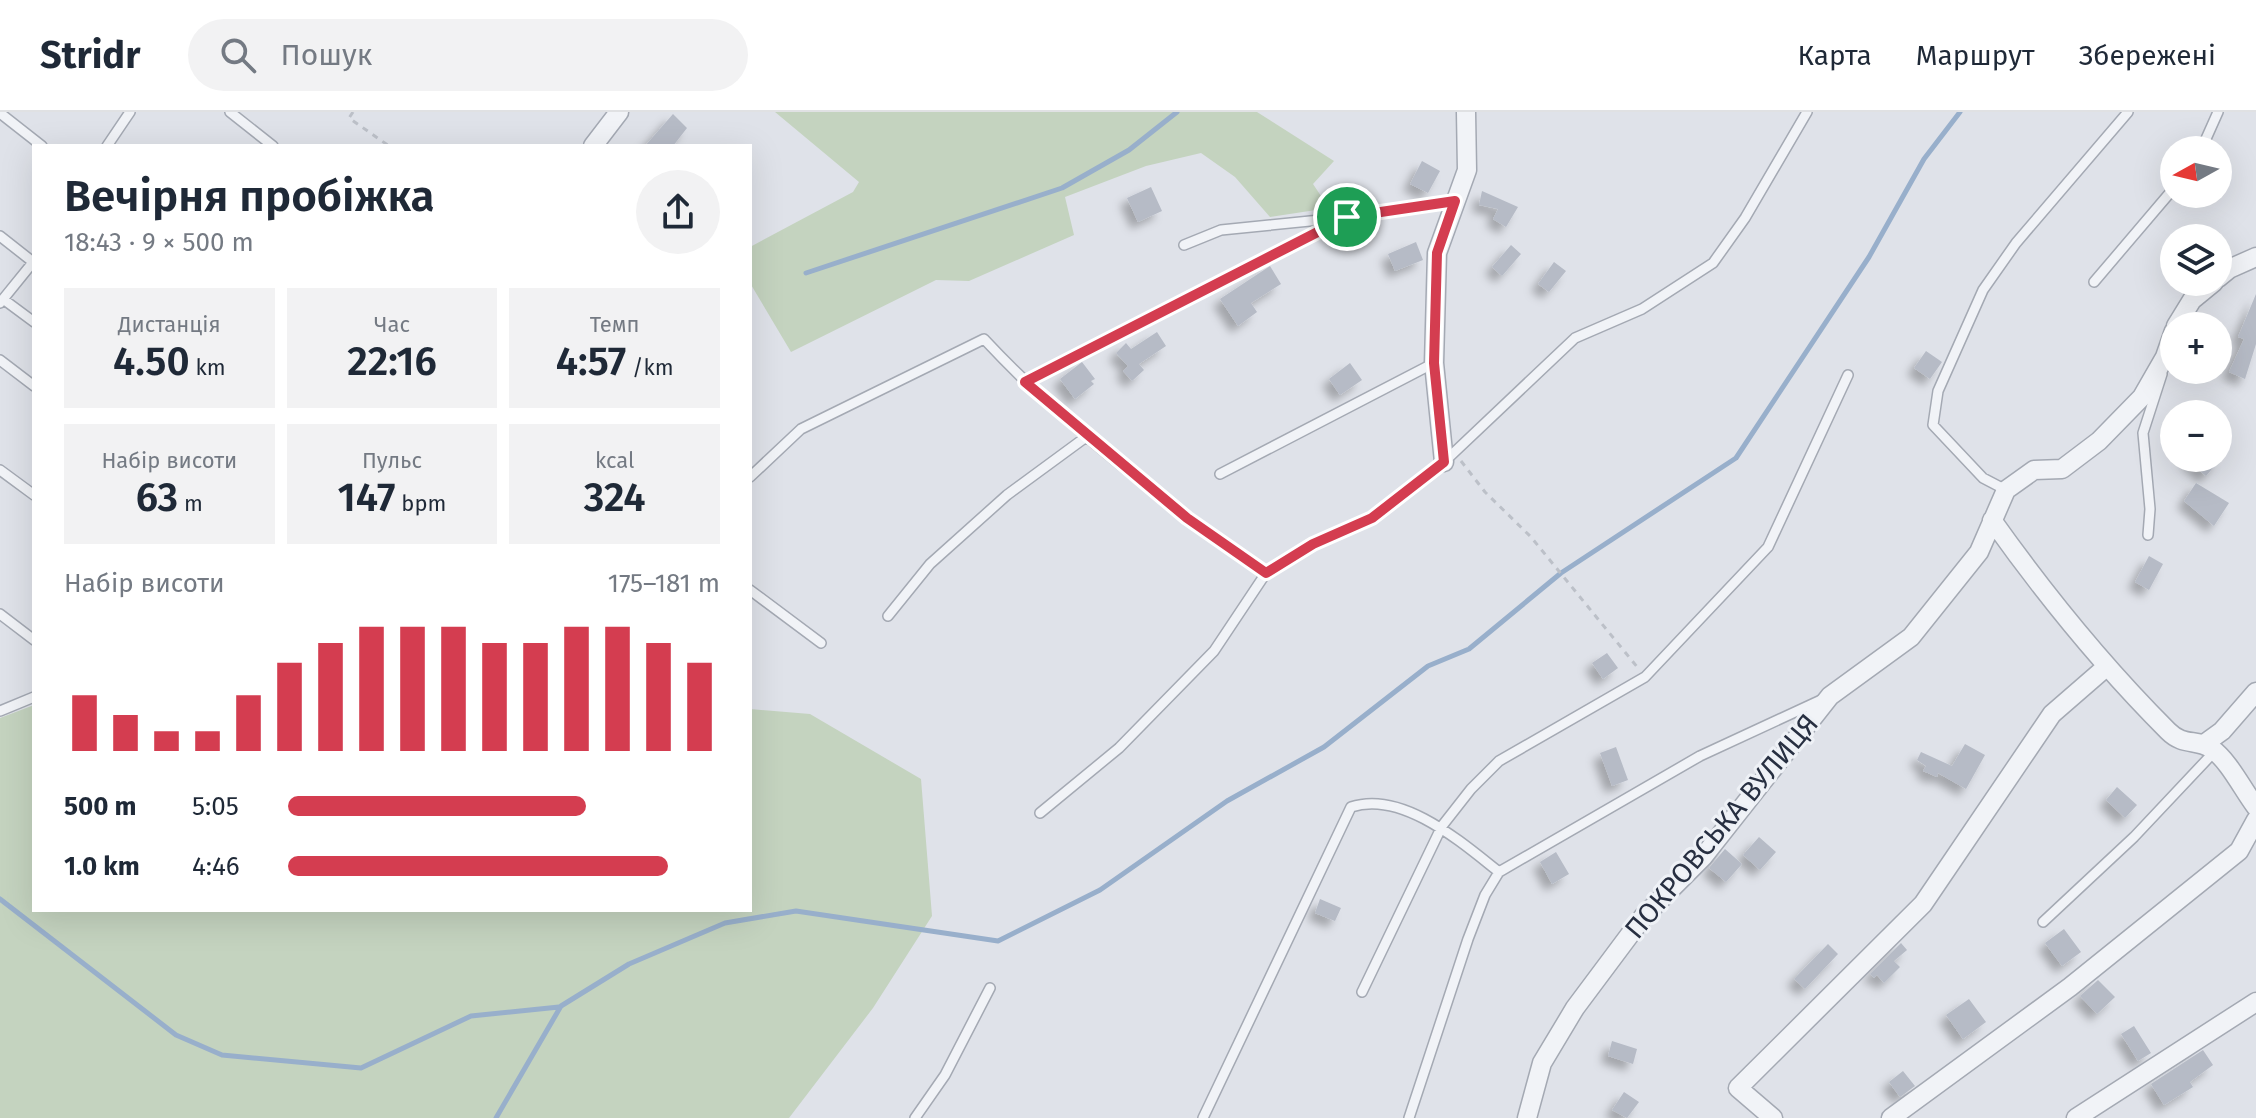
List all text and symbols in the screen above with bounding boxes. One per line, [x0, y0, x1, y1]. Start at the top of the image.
search box [188, 19, 748, 91]
text: Stridr [40, 32, 140, 78]
icon: search [216, 33, 260, 77]
text: Пошук [280, 37, 372, 73]
text: Карта [1798, 39, 1872, 72]
text: Маршрут [1916, 39, 2035, 72]
text: Збережені [2079, 39, 2216, 72]
north arrow [2160, 136, 2232, 208]
map controls [2160, 136, 2232, 472]
text: Вечірня пробіжка [64, 170, 435, 223]
button: share [636, 170, 720, 254]
pin [1313, 183, 1381, 251]
icon: arrive [1325, 195, 1369, 239]
button: layers [2160, 224, 2232, 296]
text: 18:43 · 9 × 500 m [64, 227, 254, 258]
text: Дистанція [118, 311, 221, 338]
text: Час [374, 311, 410, 338]
text: Темп [590, 311, 640, 338]
button: + [2160, 312, 2232, 384]
text: 4.50 [113, 338, 190, 386]
text: 22:16 [347, 338, 437, 386]
text: 4:57 [556, 338, 626, 386]
text: km [190, 354, 226, 381]
text: /km [626, 354, 674, 381]
button: − [2160, 400, 2232, 472]
text: Набір висоти [101, 447, 237, 474]
text: Пульс [362, 447, 422, 474]
text: kcal [595, 447, 634, 474]
text: 63 [136, 474, 178, 522]
text: 147 [338, 474, 396, 522]
text: 324 [584, 474, 646, 522]
text: m [178, 490, 203, 517]
text: bpm [396, 490, 446, 517]
text: Набір висоти [64, 568, 225, 599]
text: 175–181 m [608, 568, 720, 599]
street label: ПОКРОВСЬКА ВУЛИЦЯ [1618, 707, 1825, 945]
text: 500 m [64, 791, 137, 822]
text: 5:05 [192, 791, 239, 822]
text: 1.0 km [64, 851, 140, 882]
text: 4:46 [192, 851, 240, 882]

